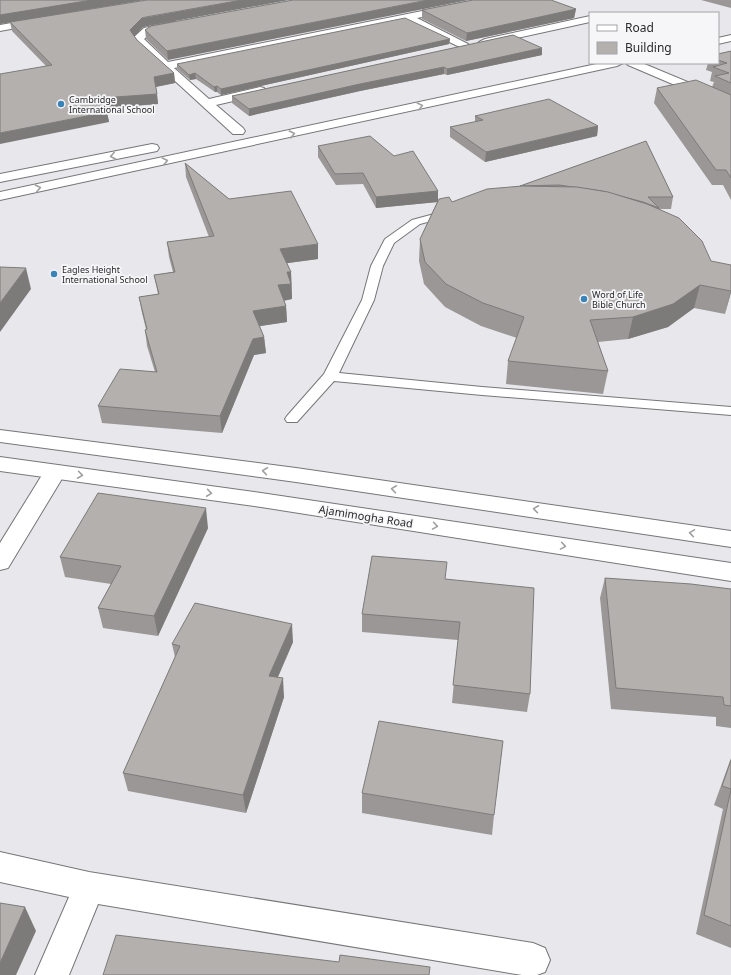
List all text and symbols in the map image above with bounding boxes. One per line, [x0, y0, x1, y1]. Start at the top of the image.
legend [589, 12, 719, 64]
text: Road [625, 19, 654, 36]
text: Building [625, 39, 672, 56]
place label: Cambridge International School [69, 93, 155, 116]
marker: Cambridge International School [56, 99, 66, 109]
one-way arrow [416, 103, 423, 111]
one-way arrow [289, 130, 296, 138]
one-way arrow [110, 152, 116, 160]
one-way arrow [162, 157, 168, 165]
one-way arrow [35, 184, 41, 192]
place label: Eagles Height International School [62, 263, 148, 286]
marker: Eagles Height International School [49, 269, 59, 279]
place label: Word of Life Bible Church [592, 288, 646, 311]
marker: Word of Life Bible Church [579, 294, 589, 304]
one-way arrow [262, 467, 268, 476]
one-way arrow [77, 470, 83, 479]
one-way arrow [391, 485, 397, 494]
one-way arrow [206, 488, 212, 497]
street label: Ajamimogha Road [318, 501, 414, 531]
one-way arrow [533, 505, 539, 514]
one-way arrow [432, 521, 438, 530]
one-way arrow [689, 529, 696, 538]
one-way arrow [560, 541, 566, 550]

